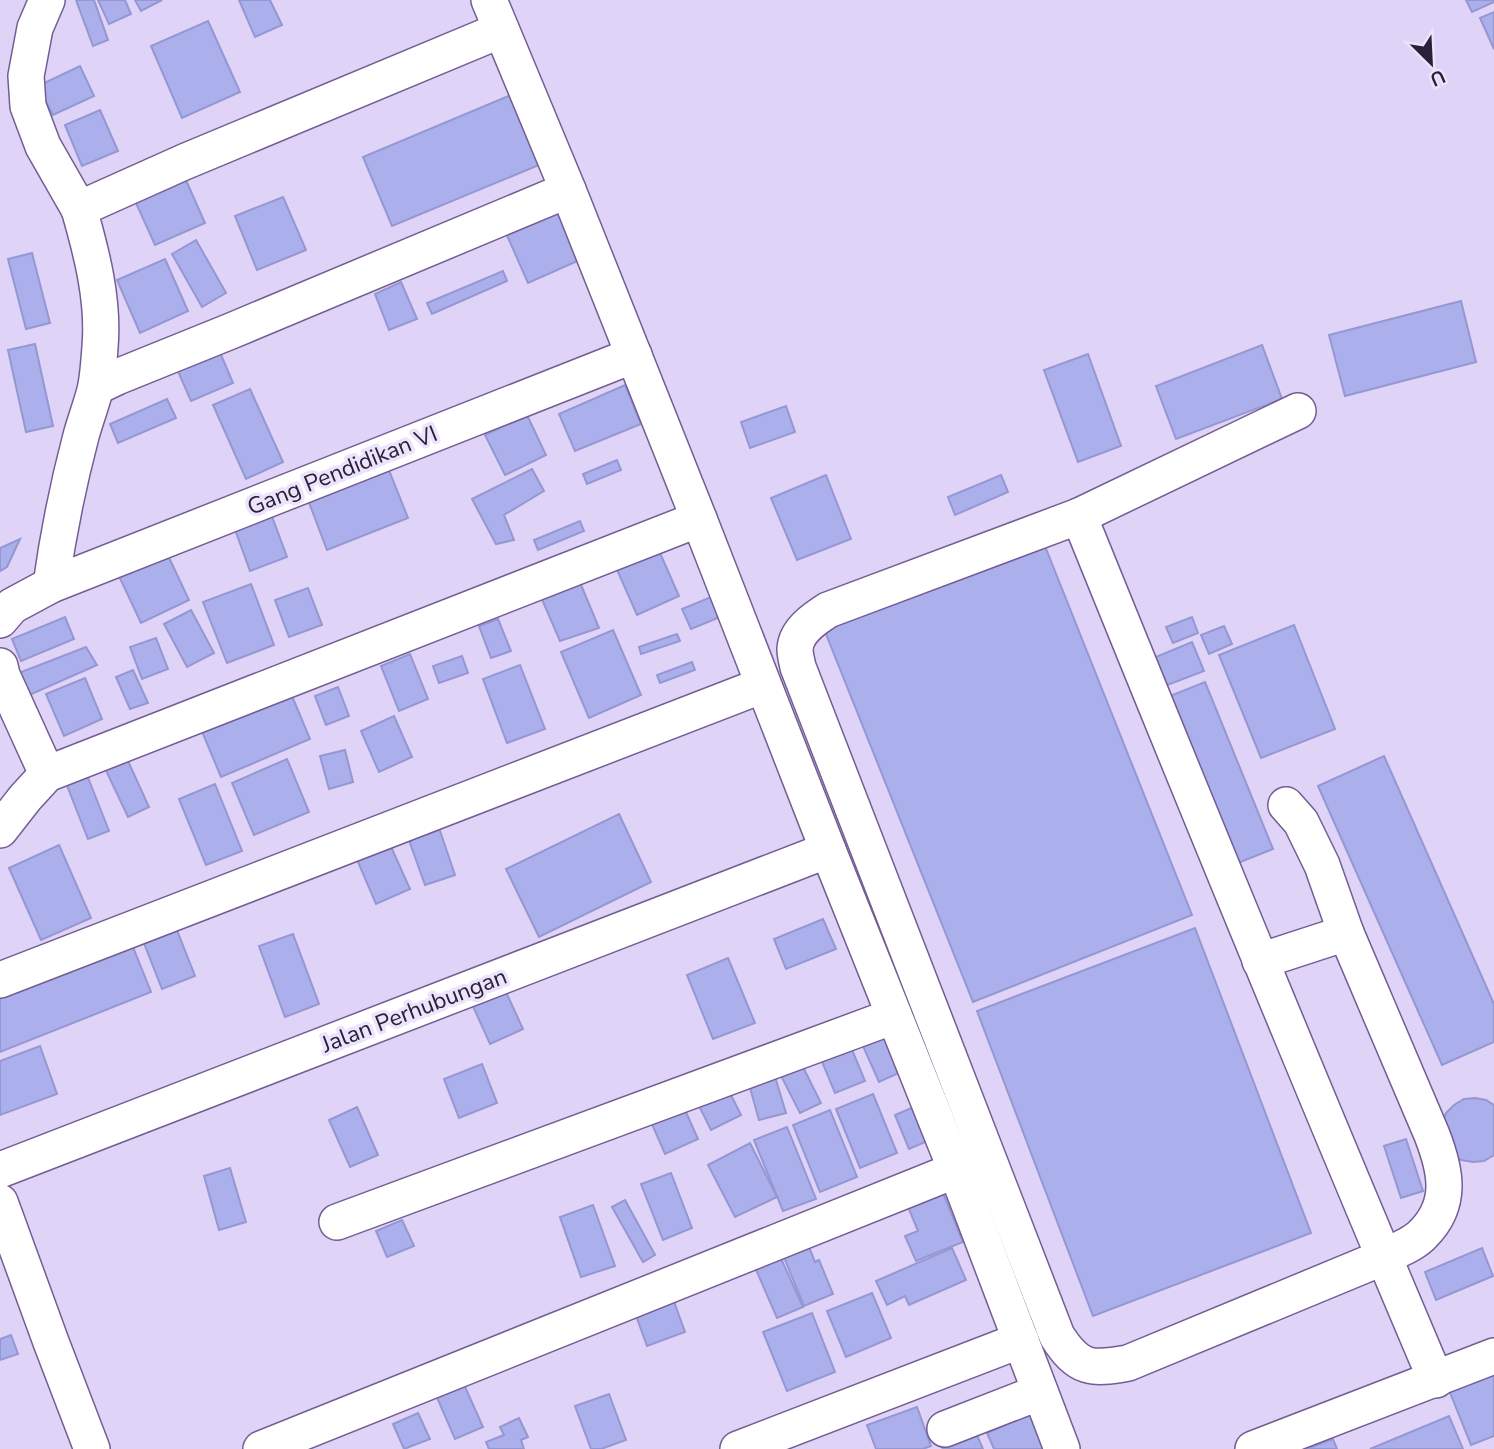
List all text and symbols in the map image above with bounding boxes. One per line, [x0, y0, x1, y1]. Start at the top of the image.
north arrow [1396, 28, 1466, 98]
text: U [1426, 63, 1449, 92]
street label: Gang Pendidikan VI [243, 418, 442, 523]
street label: Jalan Perhubungan [316, 961, 511, 1060]

